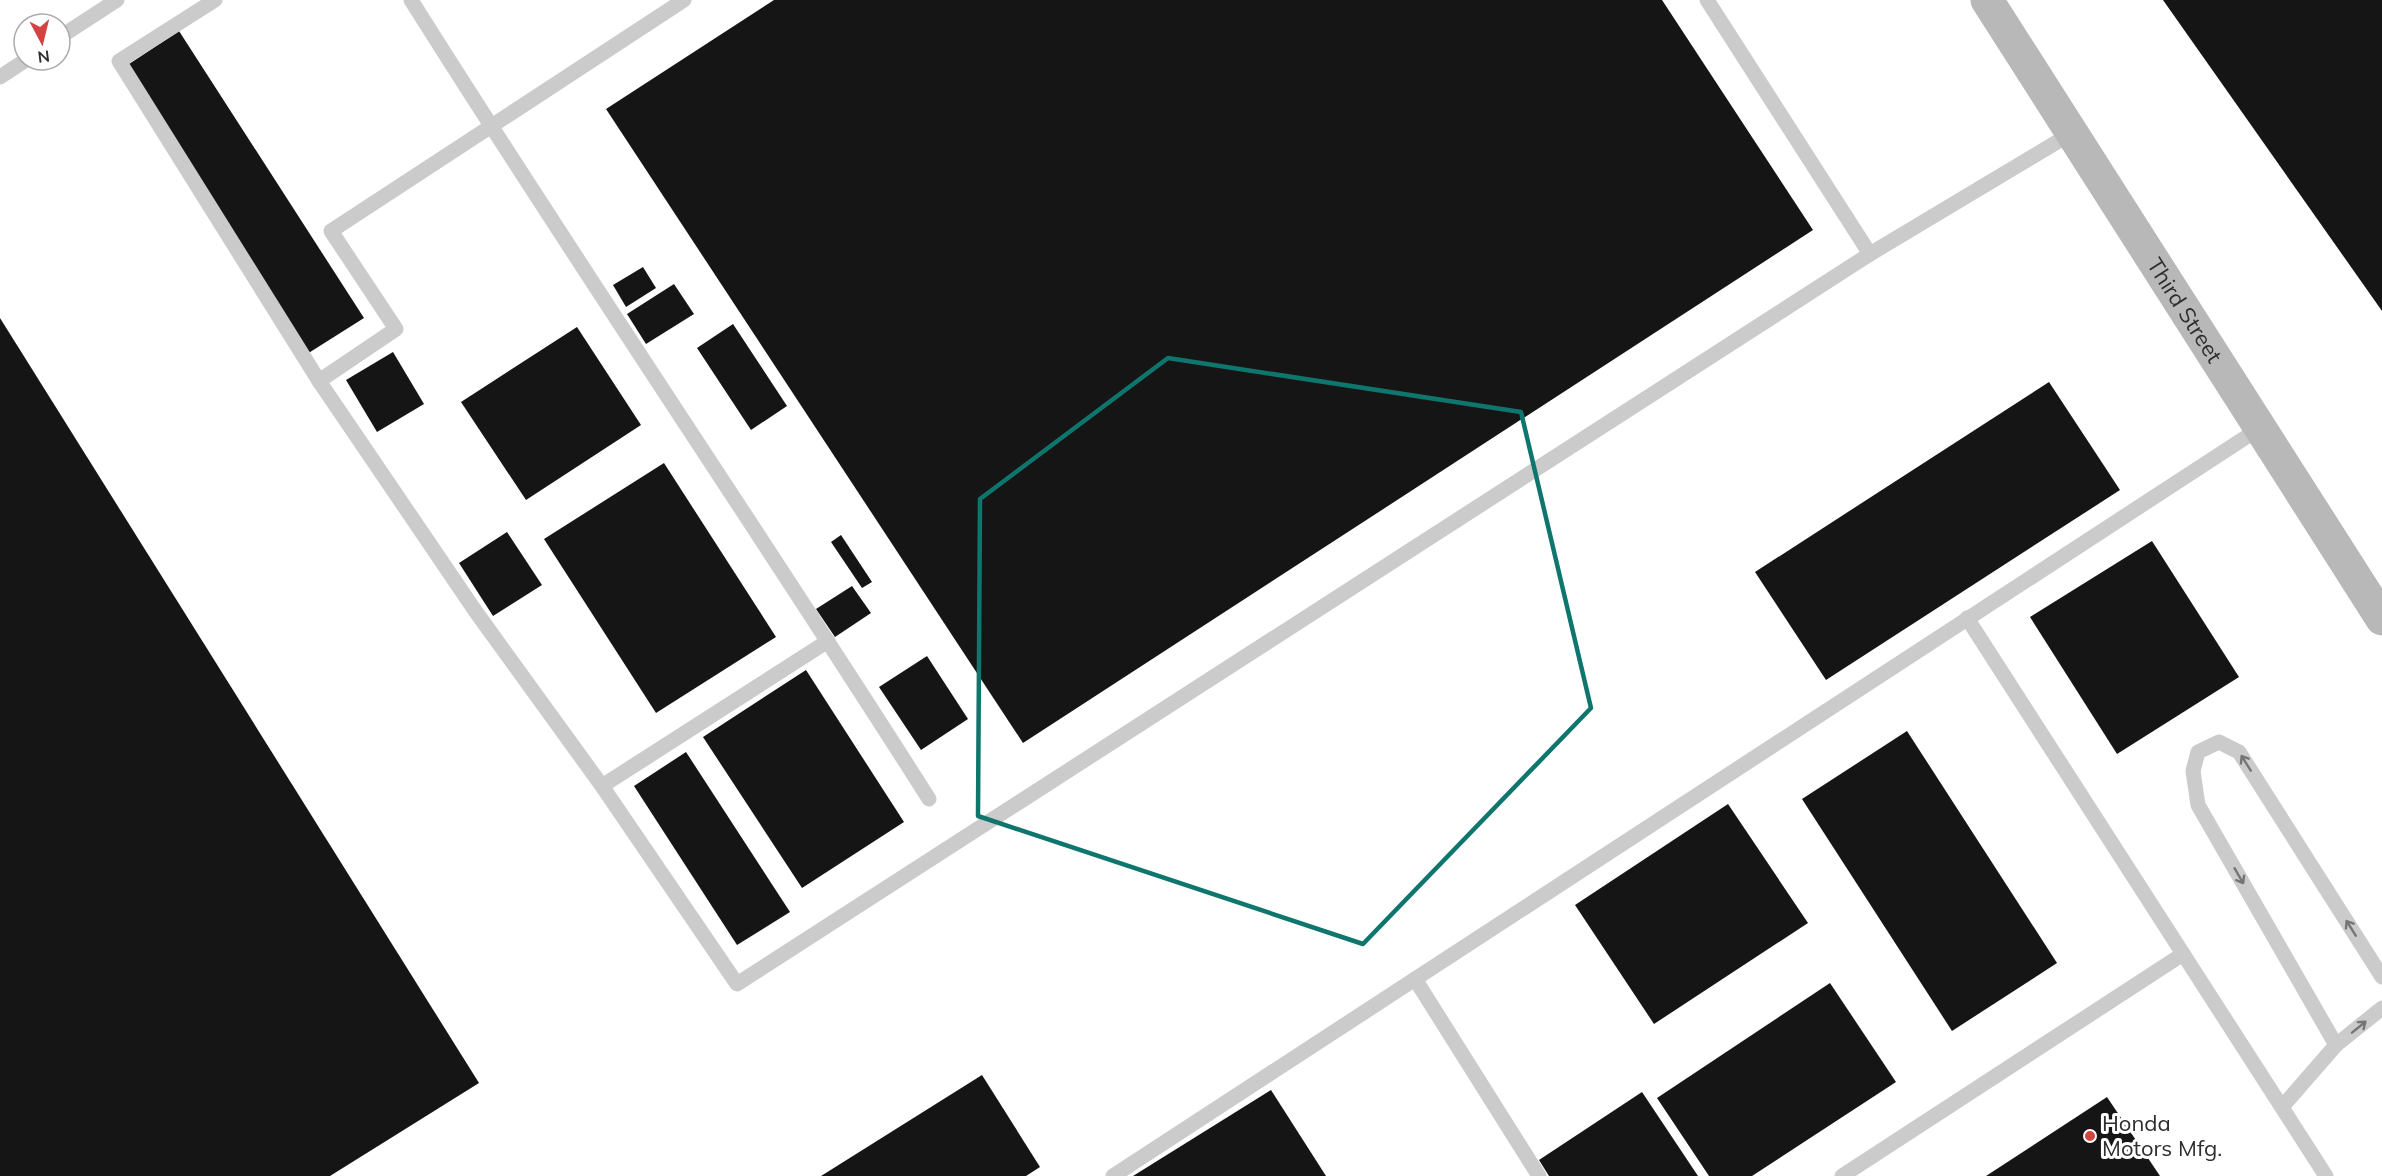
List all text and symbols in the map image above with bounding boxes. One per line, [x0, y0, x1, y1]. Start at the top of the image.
north arrow [12, 12, 72, 72]
text: N [37, 46, 51, 68]
street label: Third Street [2141, 252, 2229, 368]
one-way arrow [2240, 755, 2252, 772]
one-way arrow [2233, 867, 2245, 884]
one-way arrow [2344, 920, 2356, 937]
one-way arrow [2351, 1020, 2367, 1033]
place label: Honda Motors Mfg. [2102, 1109, 2222, 1162]
marker: Honda Motors Mfg. [2083, 1129, 2097, 1143]

